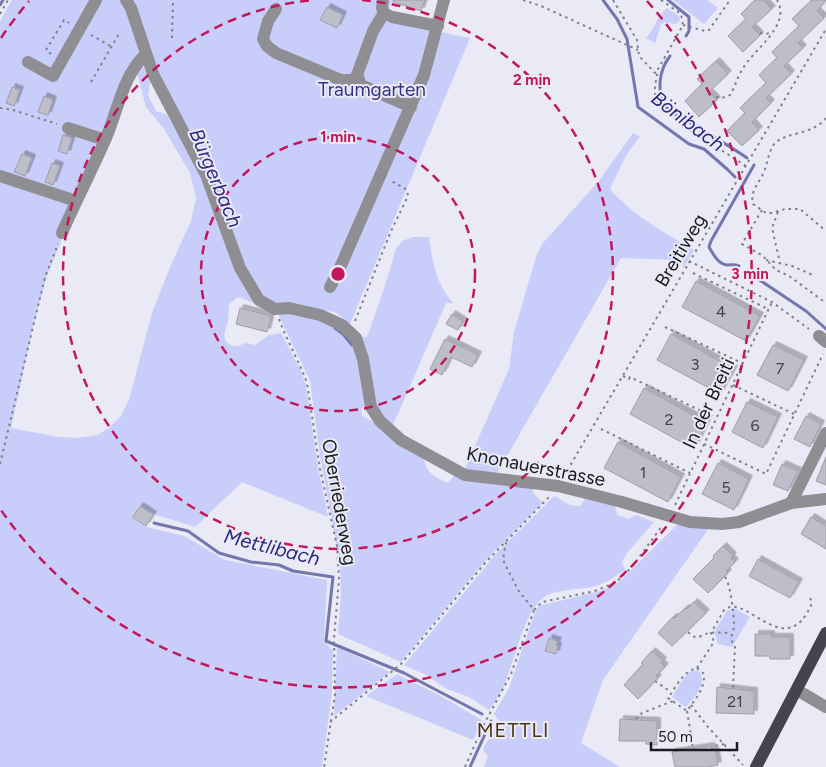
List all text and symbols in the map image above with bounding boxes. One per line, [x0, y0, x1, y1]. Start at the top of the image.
text: 2 min [513, 71, 551, 89]
park label: Traumgarten [318, 78, 426, 101]
water label: Bönibach [647, 86, 729, 156]
water label: Bürgerbach [184, 125, 248, 231]
text: 1 min [320, 128, 356, 146]
street label: Breitiweg [650, 210, 711, 291]
centre of rings [329, 265, 347, 283]
text: 3 min [731, 265, 769, 283]
house number: 4 [716, 302, 726, 321]
street label: In der Breiti [677, 354, 739, 452]
house number: 3 [691, 355, 699, 374]
house number: 7 [776, 359, 785, 378]
house number: 2 [665, 410, 673, 429]
house number: 6 [750, 416, 760, 435]
street label: Oberriederweg [317, 437, 362, 567]
street label: Knonauerstrasse [464, 442, 607, 491]
house number: 1 [640, 463, 646, 482]
house number: 5 [721, 478, 731, 497]
water label: Mettlibach [222, 524, 322, 570]
house number: 21 [727, 692, 743, 711]
district label: METTLI [477, 718, 549, 742]
scale bar [651, 720, 737, 752]
text: 50 m [658, 728, 693, 746]

